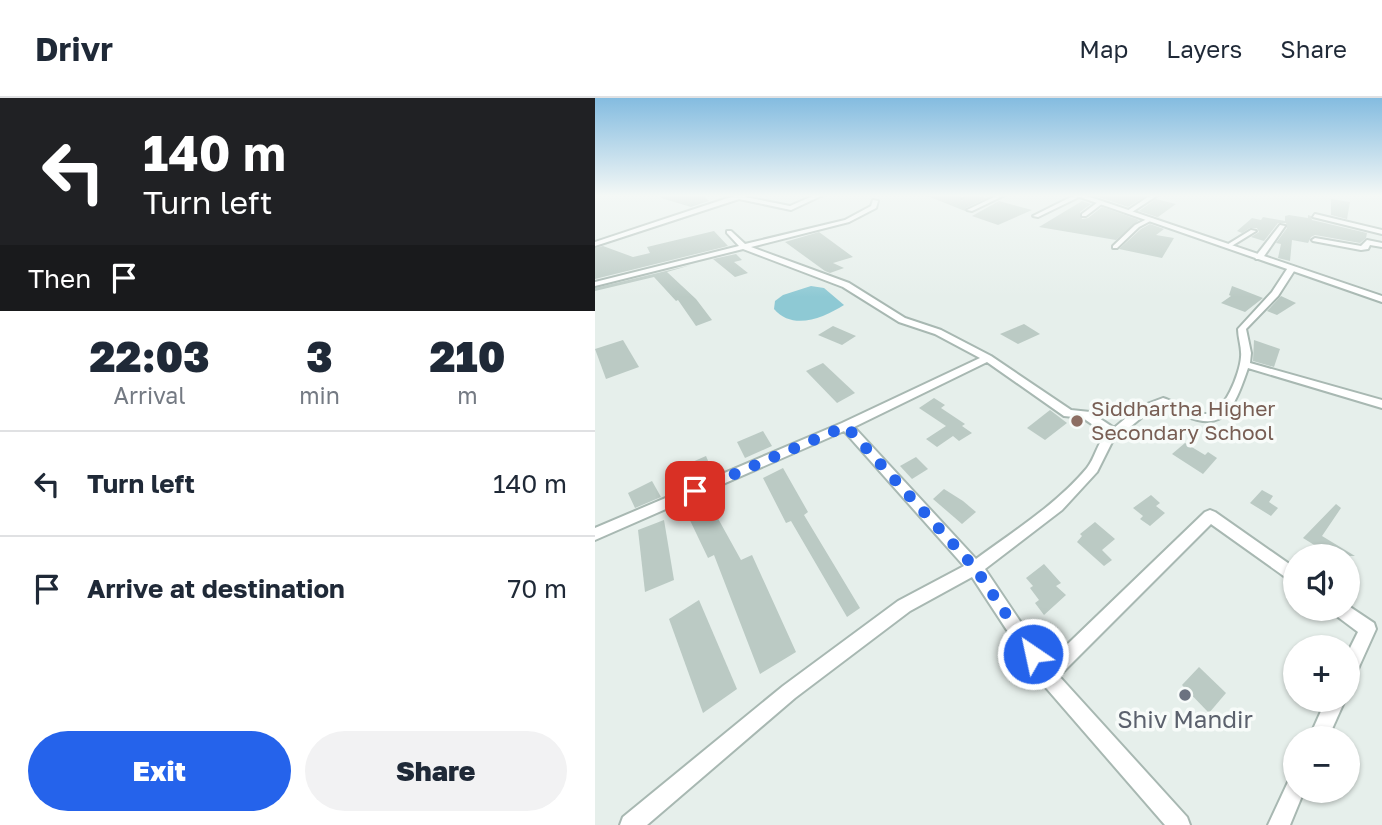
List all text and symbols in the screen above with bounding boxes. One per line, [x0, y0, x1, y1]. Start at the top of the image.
text: Drivr [35, 29, 113, 68]
text: Map [1079, 34, 1128, 63]
text: Layers [1166, 34, 1242, 63]
text: Share [1280, 34, 1347, 63]
text: 140 m [143, 123, 286, 182]
icon: left [28, 126, 119, 217]
text: Turn left [143, 183, 272, 221]
icon: arrive [105, 259, 143, 297]
text: Then [28, 263, 91, 294]
text: 22:03 [90, 331, 210, 381]
text: 3 [306, 331, 333, 381]
text: 210 [429, 331, 505, 381]
text: Arrival [114, 381, 186, 409]
text: min [299, 381, 340, 409]
text: m [457, 381, 478, 409]
place label: Siddhartha Higher Secondary School [1091, 395, 1276, 445]
marker: Siddhartha Higher Secondary School [1069, 413, 1085, 429]
pin [665, 461, 725, 521]
icon: left [28, 465, 66, 503]
text: Turn left [87, 468, 195, 499]
text: 140 m [493, 468, 567, 499]
icon: arrive [676, 472, 714, 510]
map controls [1283, 544, 1360, 803]
button: sound [1283, 544, 1360, 621]
icon: arrive [28, 570, 66, 608]
text: Arrive at destination [87, 573, 345, 604]
text: 70 m [508, 573, 567, 604]
position arrow [996, 617, 1070, 691]
button: + [1283, 635, 1360, 712]
marker: Shiv Mandir [1177, 687, 1193, 703]
place label: Shiv Mandir [1117, 704, 1253, 733]
button: − [1283, 726, 1360, 803]
button: Exit [28, 731, 291, 811]
button: Share [305, 731, 567, 811]

